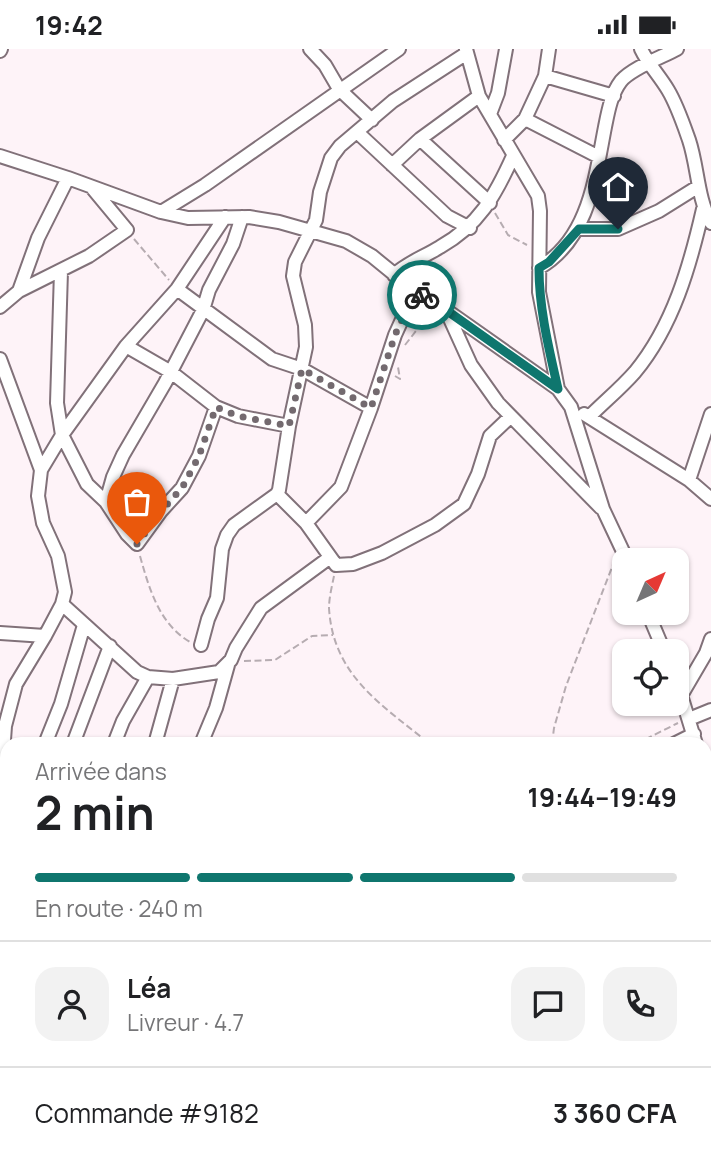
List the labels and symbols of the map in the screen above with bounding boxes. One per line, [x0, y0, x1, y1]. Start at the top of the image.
pin [588, 157, 648, 229]
courier [387, 260, 457, 330]
pin [107, 472, 167, 544]
north arrow [612, 548, 690, 625]

